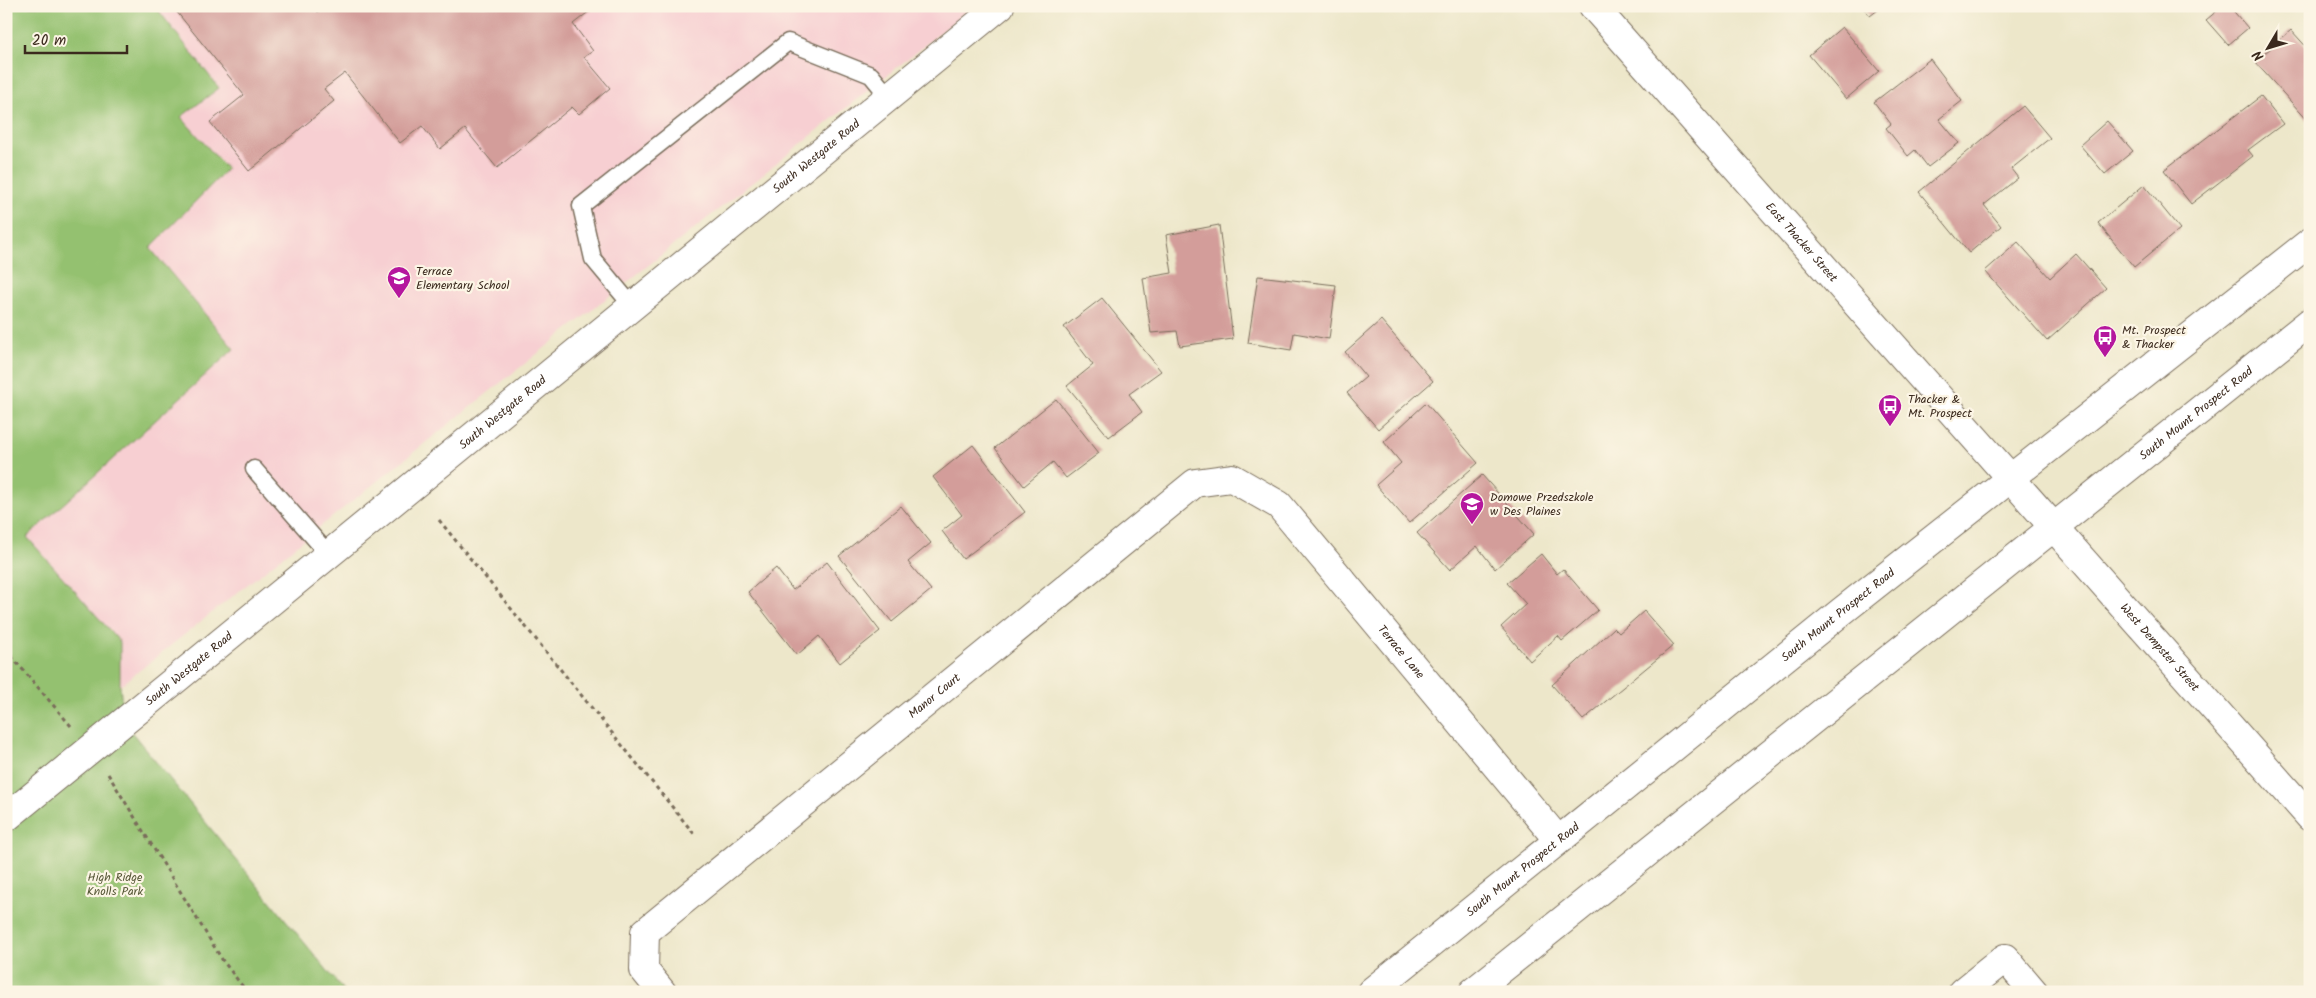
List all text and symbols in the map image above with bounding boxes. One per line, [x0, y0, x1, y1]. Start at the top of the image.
scale bar [25, 22, 128, 54]
north arrow [2244, 22, 2294, 72]
text: 20 m [32, 29, 66, 53]
text: N [2247, 45, 2270, 66]
street label: South Westgate Road [768, 114, 865, 198]
street label: East Thacker Street [1761, 198, 1842, 287]
place label: Terrace Elementary School [416, 262, 509, 295]
school or university icon: Terrace Elementary School [386, 265, 412, 299]
place label: Mt. Prospect & Thacker [2122, 321, 2186, 354]
bus stop icon: Mt. Prospect & Thacker [2092, 324, 2118, 358]
street label: South Mount Prospect Road [2135, 362, 2258, 465]
street label: South Westgate Road [455, 371, 551, 455]
place label: Thacker & Mt. Prospect [1908, 390, 1972, 423]
bus stop icon: Thacker & Mt. Prospect [1877, 393, 1903, 427]
place label: Domowe Przedszkole w Des Plaines [1490, 488, 1594, 521]
school or university icon: Domowe Przedszkole w Des Plaines [1459, 491, 1485, 525]
street label: South Mount Prospect Road [1777, 563, 1900, 667]
street label: West Dempster Street [2115, 599, 2204, 696]
street label: Terrace Lane [1373, 621, 1429, 684]
street label: South Westgate Road [141, 627, 238, 711]
street label: Manor Court [904, 669, 965, 723]
street label: South Mount Prospect Road [1462, 817, 1585, 922]
park label: High Ridge Knolls Park [87, 868, 144, 901]

